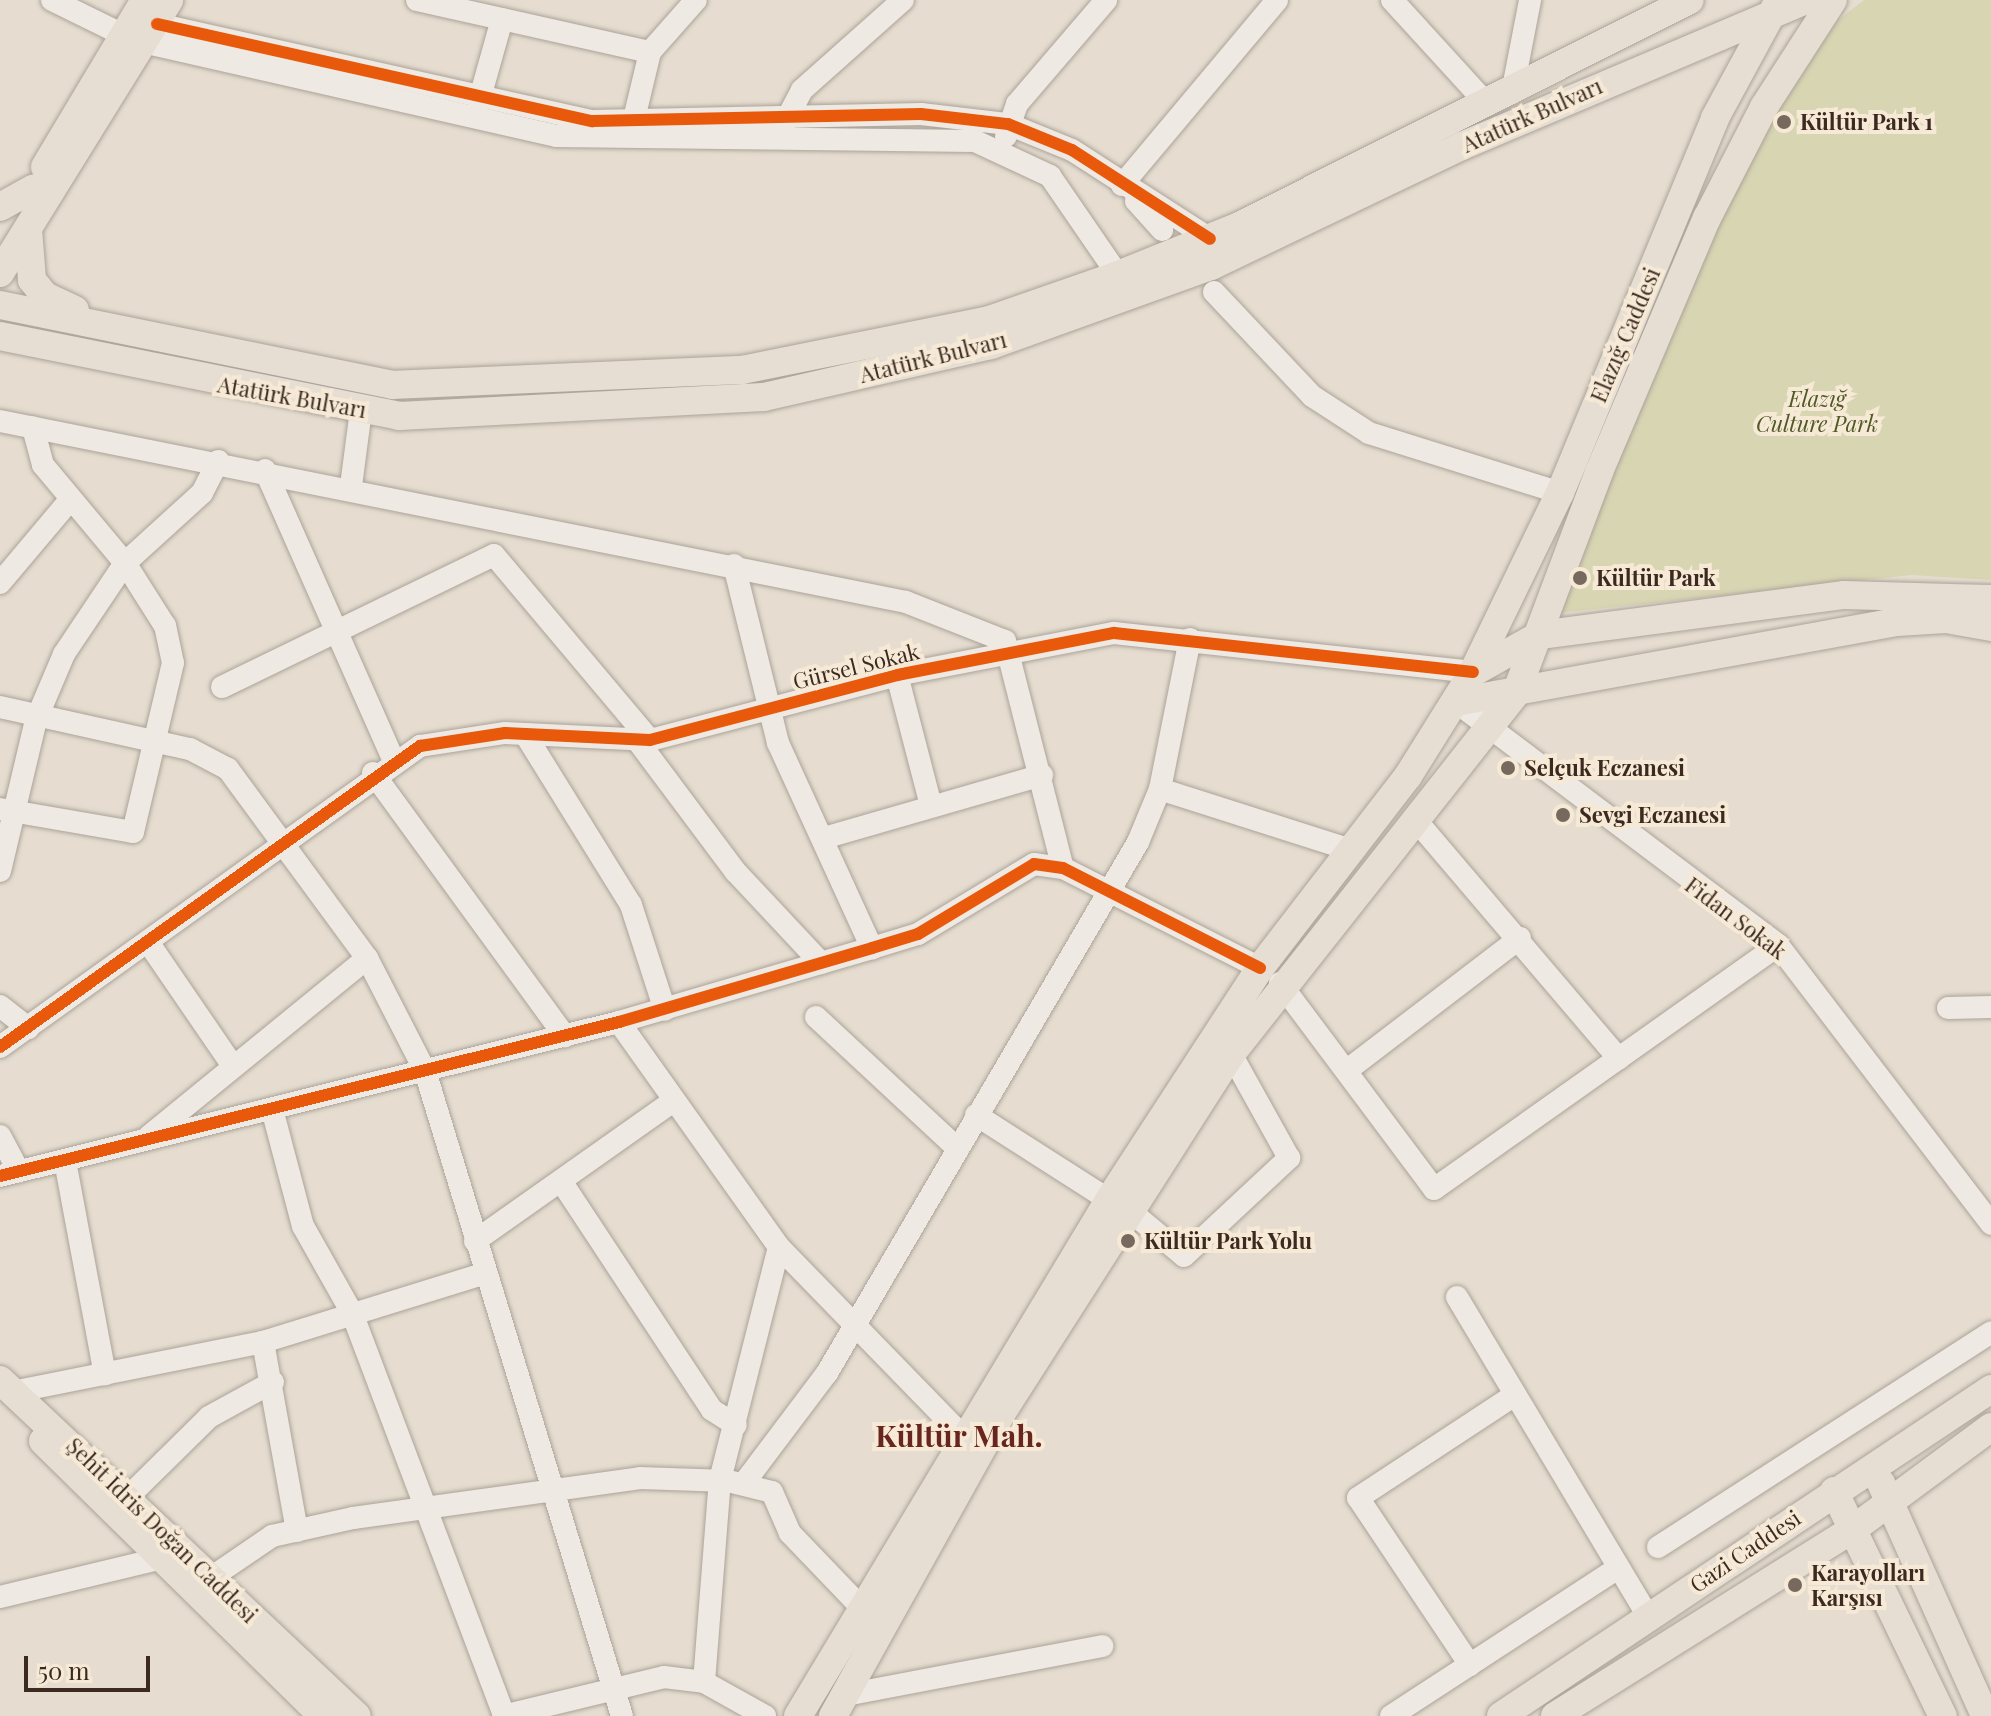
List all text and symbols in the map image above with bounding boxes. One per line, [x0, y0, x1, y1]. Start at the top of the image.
street label: Atatürk Bulvarı [1458, 72, 1606, 158]
place label: Kültür Park 1 [1800, 109, 1934, 135]
marker: Kültür Park 1 [1775, 113, 1793, 131]
street label: Elazığ Caddesi [1585, 264, 1665, 406]
street label: Atatürk Bulvarı [857, 326, 1009, 388]
street label: Atatürk Bulvarı [216, 371, 368, 423]
park label: Elazığ Culture Park [1756, 385, 1878, 436]
place label: Kültür Park [1596, 565, 1716, 591]
marker: Kültür Park [1571, 569, 1589, 587]
street label: Gürsel Sokak [790, 638, 922, 694]
place label: Selçuk Eczanesi [1524, 755, 1685, 781]
marker: Selçuk Eczanesi [1499, 759, 1517, 777]
place label: Sevgi Eczanesi [1579, 802, 1726, 828]
marker: Sevgi Eczanesi [1554, 806, 1572, 824]
street label: Fidan Sokak [1680, 871, 1792, 965]
place label: Kültür Park Yolu [1144, 1228, 1313, 1254]
marker: Kültür Park Yolu [1119, 1232, 1137, 1250]
district label: Kültür Mah. [875, 1417, 1043, 1453]
street label: Şehit İdris Doğan Caddesi [61, 1432, 263, 1628]
street label: Gazi Caddesi [1685, 1504, 1805, 1598]
place label: Karayolları Karşısı [1811, 1559, 1925, 1610]
marker: Karayolları Karşısı [1786, 1576, 1804, 1594]
scale bar [28, 1640, 154, 1690]
text: 50 m [38, 1654, 90, 1686]

